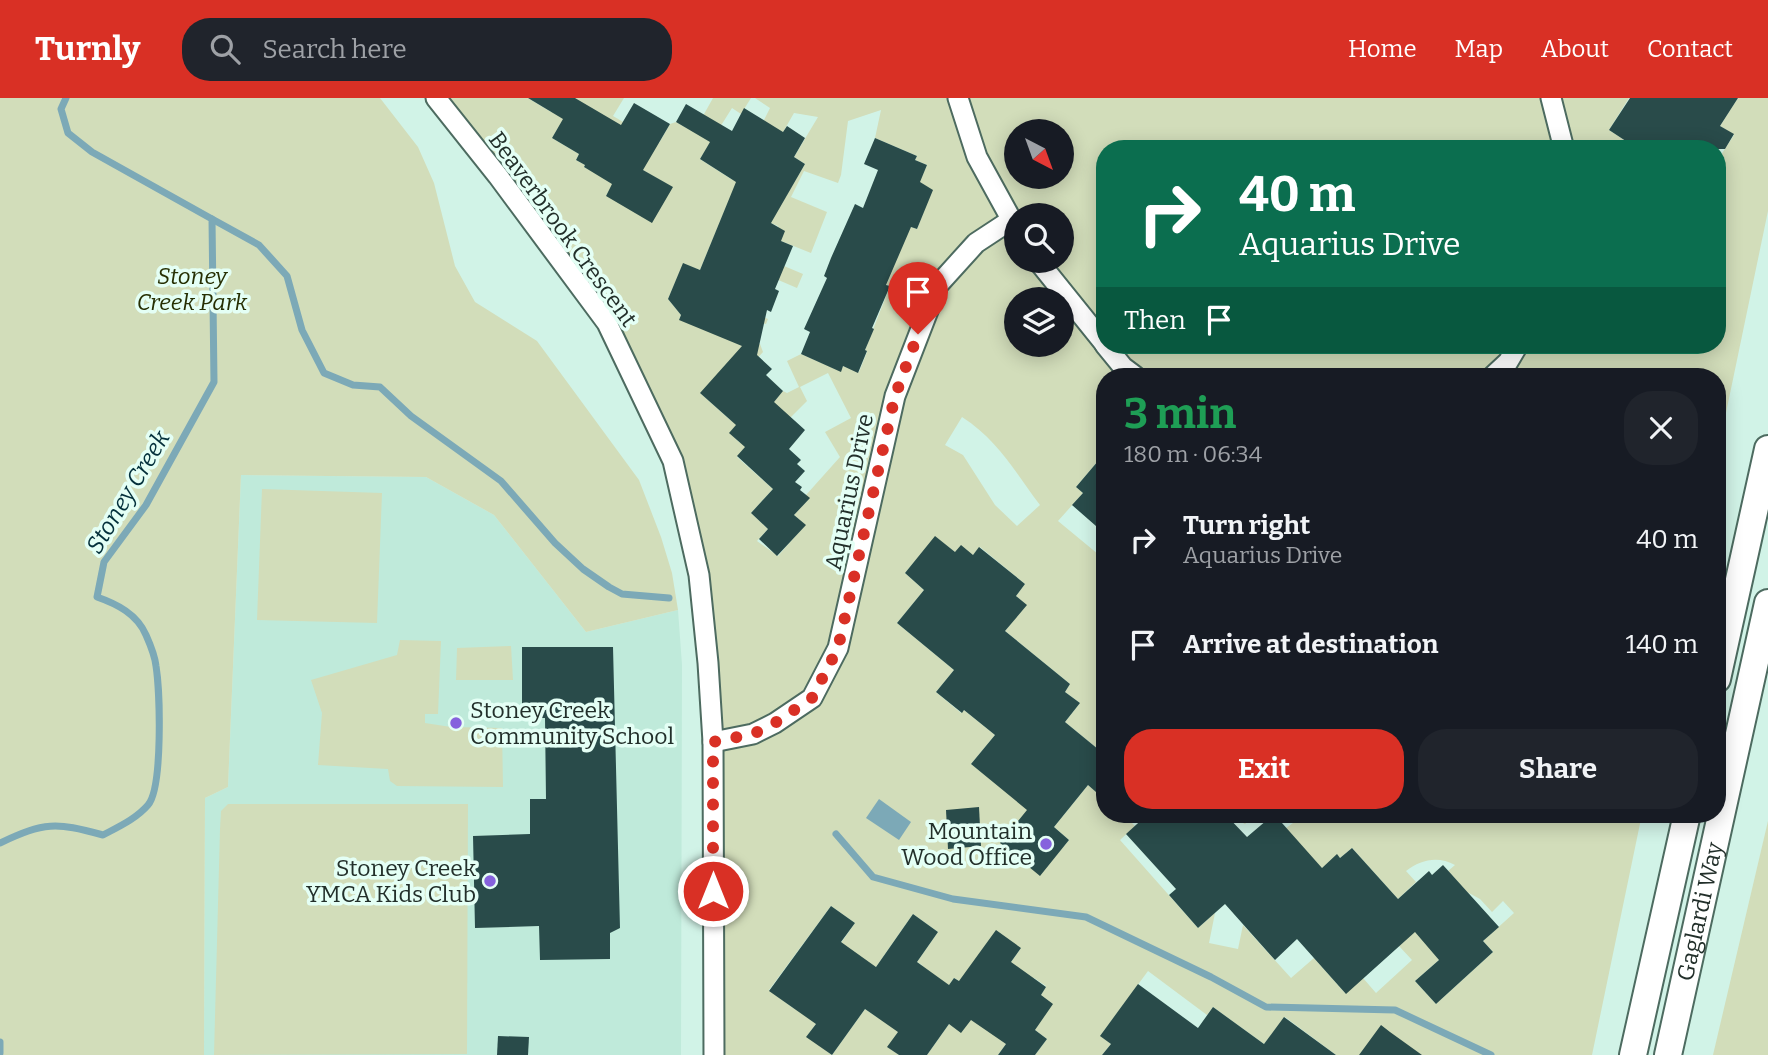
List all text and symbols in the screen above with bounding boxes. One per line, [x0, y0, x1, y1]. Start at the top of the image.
search box [182, 18, 672, 81]
text: Turnly [35, 29, 140, 69]
icon: search [206, 30, 244, 68]
text: Search here [262, 34, 407, 65]
text: Home [1348, 35, 1417, 63]
text: Map [1455, 35, 1503, 63]
text: About [1541, 35, 1609, 63]
text: Contact [1647, 35, 1733, 63]
north arrow [1004, 119, 1074, 189]
map controls [1004, 119, 1074, 357]
street label: Beaverbrook Crescent [483, 126, 643, 332]
text: 40 m [1239, 165, 1356, 224]
icon: right [1124, 168, 1215, 259]
button: search [1004, 203, 1074, 273]
text: Aquarius Drive [1239, 225, 1461, 263]
park label: Stoney Creek Park [137, 262, 248, 316]
pin [888, 262, 948, 334]
icon: arrive [899, 273, 937, 311]
button: layers [1004, 287, 1074, 357]
icon: arrive [1200, 301, 1238, 339]
text: Then [1124, 305, 1186, 336]
text: 3 min [1124, 389, 1236, 439]
button: close [1624, 391, 1698, 465]
street label: Aquarius Drive [819, 411, 879, 573]
water label: Stoney Creek [80, 425, 176, 559]
text: 180 m · 06:34 [1124, 440, 1262, 468]
text: Turn right [1183, 510, 1310, 541]
icon: right [1124, 521, 1162, 559]
text: 40 m [1636, 524, 1698, 555]
text: Aquarius Drive [1183, 541, 1342, 569]
icon: arrive [1124, 626, 1162, 664]
text: Arrive at destination [1183, 629, 1438, 660]
text: 140 m [1626, 629, 1698, 660]
place label: Stoney Creek Community School [470, 696, 674, 750]
marker: Stoney Creek Community School [448, 715, 464, 731]
button: Exit [1124, 729, 1404, 809]
button: Share [1418, 729, 1698, 809]
place label: Mountain Wood Office [901, 817, 1032, 871]
marker: Mountain Wood Office [1038, 836, 1054, 852]
street label: Gaglardi Way [1671, 839, 1729, 983]
place label: Stoney Creek YMCA Kids Club [306, 854, 476, 908]
position arrow [676, 854, 750, 928]
marker: Stoney Creek YMCA Kids Club [482, 873, 498, 889]

